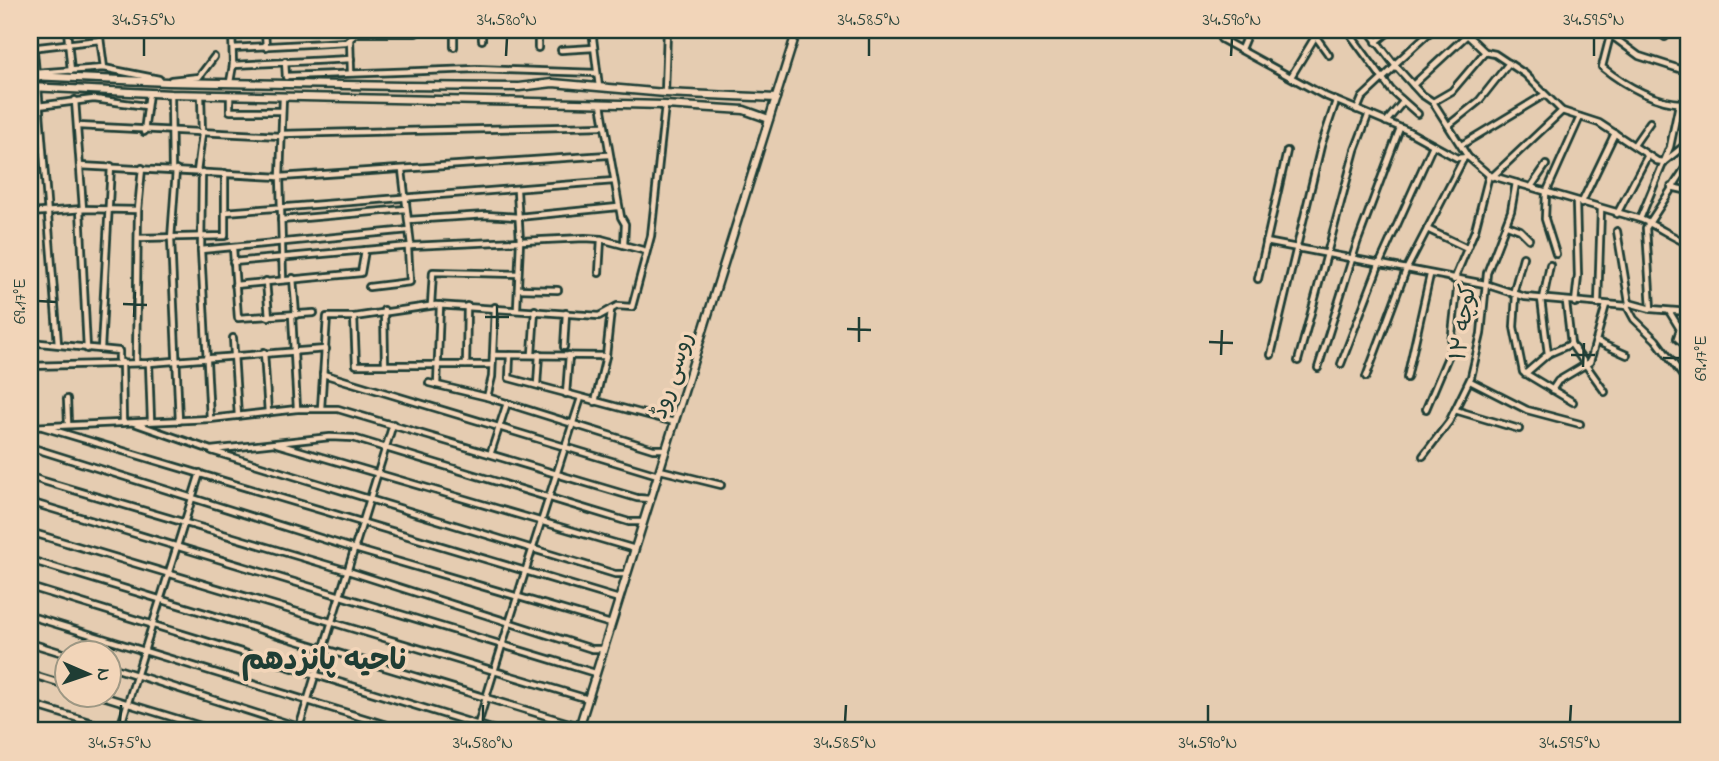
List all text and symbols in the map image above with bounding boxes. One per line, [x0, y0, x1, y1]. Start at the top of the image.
text: 34.575°N [112, 8, 176, 34]
text: 34.580°N [477, 8, 537, 34]
text: 34.585°N [838, 8, 900, 34]
text: 34.590°N [1203, 8, 1262, 34]
text: 34.595°N [1563, 8, 1625, 34]
text: 69.17°E [8, 278, 34, 324]
street label: کوچه ۱۲ [1443, 282, 1486, 363]
street label: روسی روڈ [644, 328, 703, 424]
text: 69.17°E [1689, 335, 1715, 381]
north arrow [52, 638, 122, 708]
district label: ناحیه پانزدهم [242, 640, 406, 684]
text: N [89, 668, 116, 682]
text: 34.575°N [88, 731, 152, 757]
text: 34.580°N [453, 731, 513, 757]
text: 34.585°N [814, 731, 876, 757]
text: 34.590°N [1179, 731, 1238, 757]
text: 34.595°N [1539, 731, 1601, 757]

